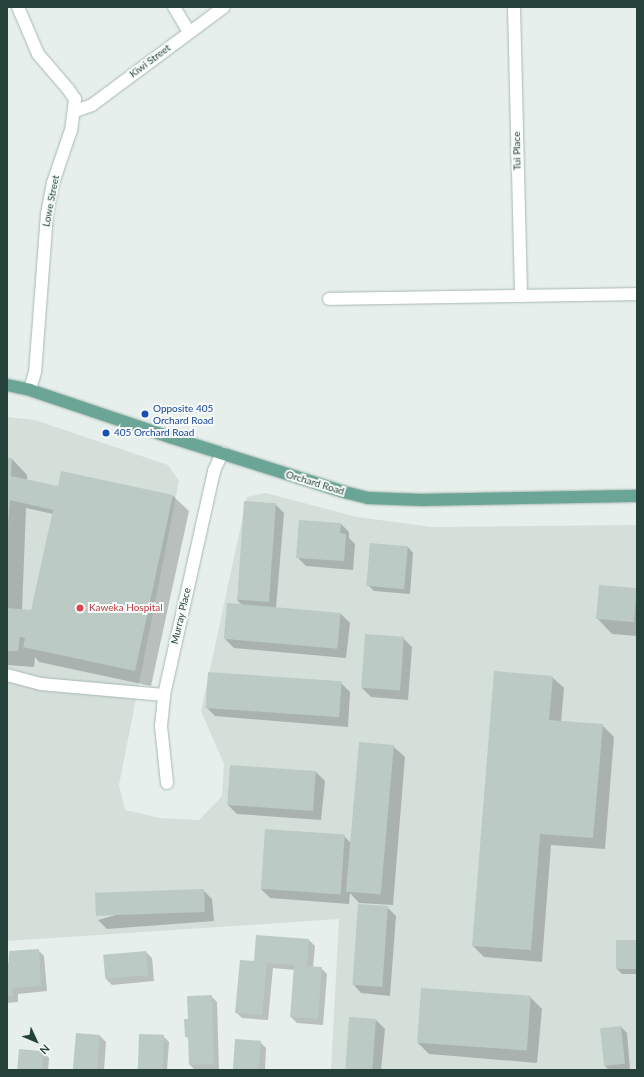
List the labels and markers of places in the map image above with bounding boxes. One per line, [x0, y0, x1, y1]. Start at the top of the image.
place label: Opposite 405 Orchard Road [153, 402, 213, 426]
marker: Opposite 405 Orchard Road [140, 409, 150, 419]
place label: 405 Orchard Road [114, 427, 194, 439]
marker: 405 Orchard Road [101, 428, 111, 438]
marker: Kaweka Hospital [74, 602, 86, 614]
place label: Kaweka Hospital [89, 602, 163, 614]

